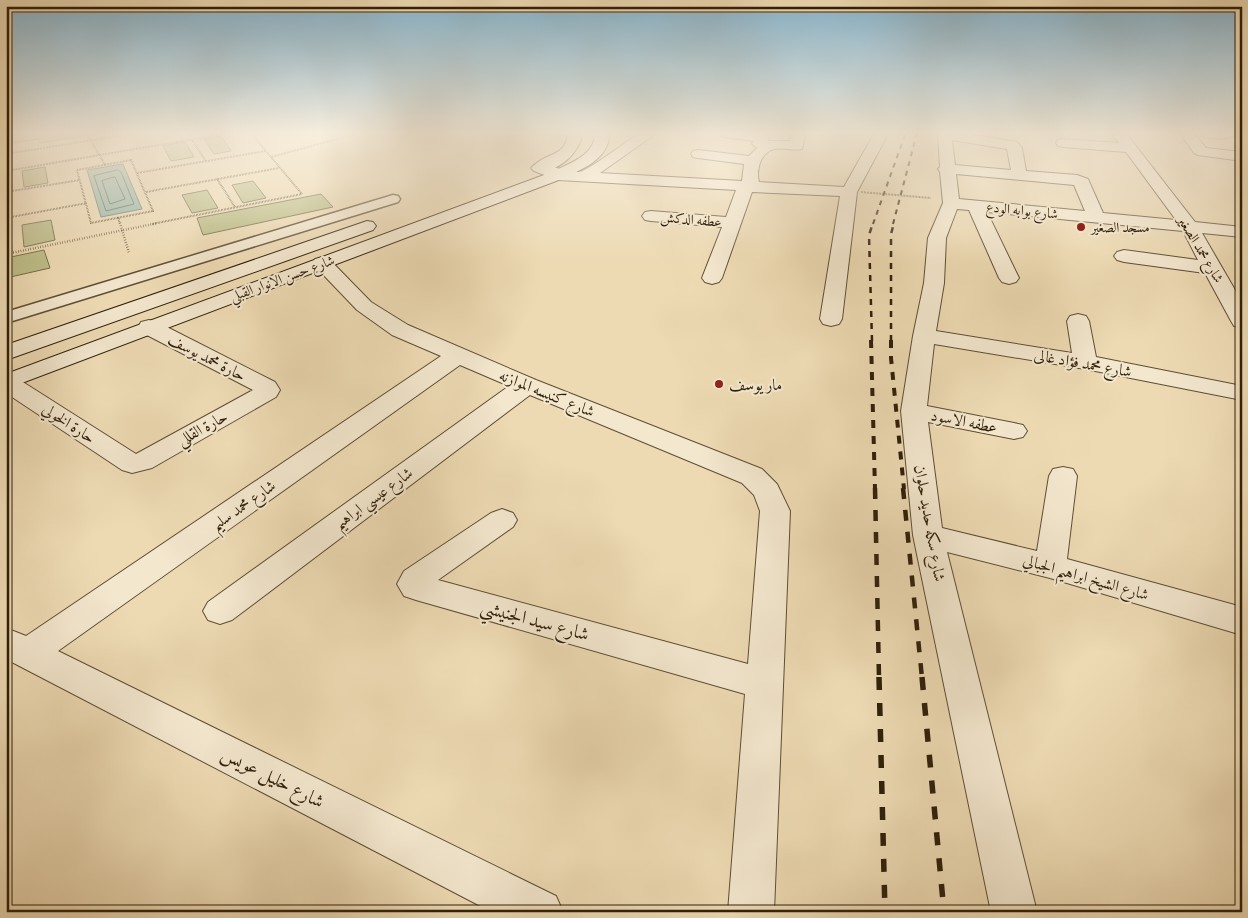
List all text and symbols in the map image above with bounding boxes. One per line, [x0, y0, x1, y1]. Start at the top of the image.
street label: شارع بوابه الودع [985, 197, 1059, 226]
street label: عطفه الدكش [660, 207, 722, 232]
street label: شارع محمد الصغير [1170, 210, 1228, 287]
place label: مسجد الصغير [1089, 218, 1150, 236]
marker: مسجد الصغير [1075, 221, 1087, 233]
street label: شارع حسن الانوار القبلي [227, 251, 338, 309]
street label: حارة محمد يوسف [164, 328, 250, 386]
street label: شارع محمد فؤاد غالى [1032, 344, 1134, 385]
street label: شارع كنيسه الموازنه [495, 364, 598, 424]
place label: مار يوسف [729, 374, 782, 395]
marker: مار يوسف [713, 378, 725, 390]
street label: حارة الخولي [37, 398, 100, 450]
street label: عطفه الاسود [929, 404, 999, 438]
street label: حارة القللي [173, 406, 234, 455]
street label: شارع عيسي ابراهيم [329, 462, 420, 539]
street label: شارع سكه حديد حلوان [906, 463, 951, 584]
street label: شارع محمد سليم [206, 475, 283, 540]
street label: شارع الشيخ ابراهيم الجبالي [1019, 549, 1151, 611]
street label: شارع سيد الجنيشي [477, 594, 592, 651]
street label: شارع خليل عويس [216, 740, 329, 816]

